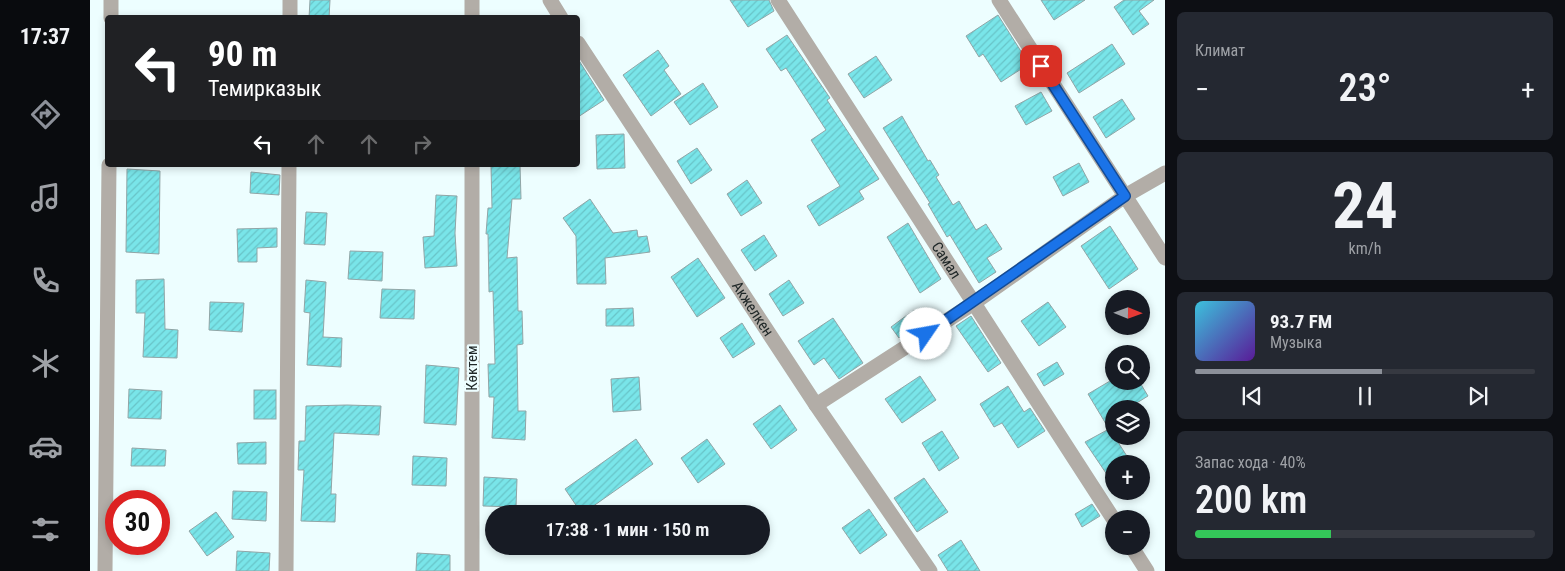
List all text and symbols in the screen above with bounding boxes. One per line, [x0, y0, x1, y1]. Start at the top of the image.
text: 17:37 [20, 24, 70, 49]
text: 90 m [208, 34, 277, 75]
icon: left [125, 35, 190, 100]
text: Климат [1195, 41, 1245, 60]
pin [1020, 45, 1062, 87]
icon: arrive [1027, 52, 1055, 80]
text: 23° [1339, 66, 1391, 110]
text: − [1195, 73, 1209, 106]
text: + [1521, 73, 1535, 106]
text: Темирказык [208, 76, 321, 101]
icon: directions [28, 97, 63, 132]
icon: left [249, 130, 277, 158]
icon: ahead [302, 130, 330, 158]
icon: ahead [355, 130, 383, 158]
icon: right [408, 130, 436, 158]
text: 24 [1332, 168, 1398, 244]
icon: music [28, 180, 63, 215]
street label: Самал [928, 239, 965, 282]
text: km/h [1349, 239, 1381, 258]
icon: phone [28, 263, 63, 298]
street label: Акжелкен [728, 278, 777, 340]
north arrow [1105, 290, 1150, 335]
map controls [1105, 290, 1150, 555]
position arrow [899, 307, 951, 359]
text: 93.7 FM [1270, 310, 1332, 333]
text: Музыка [1270, 333, 1322, 352]
street label: Көктем [463, 345, 481, 391]
button: search [1105, 345, 1150, 390]
icon: climate [28, 346, 63, 381]
icon: previous [1238, 382, 1266, 410]
icon: pause [1351, 382, 1379, 410]
icon: next [1464, 382, 1492, 410]
button: layers [1105, 400, 1150, 445]
icon: car [28, 429, 63, 464]
text: Запас хода · 40% [1195, 453, 1306, 472]
button: + [1105, 455, 1150, 500]
text: 200 km [1195, 478, 1307, 522]
speed limit sign: 30 [105, 490, 170, 555]
button: − [1105, 510, 1150, 555]
icon: filters [28, 512, 63, 547]
text: 17:38 · 1 мин · 150 m [546, 518, 709, 541]

